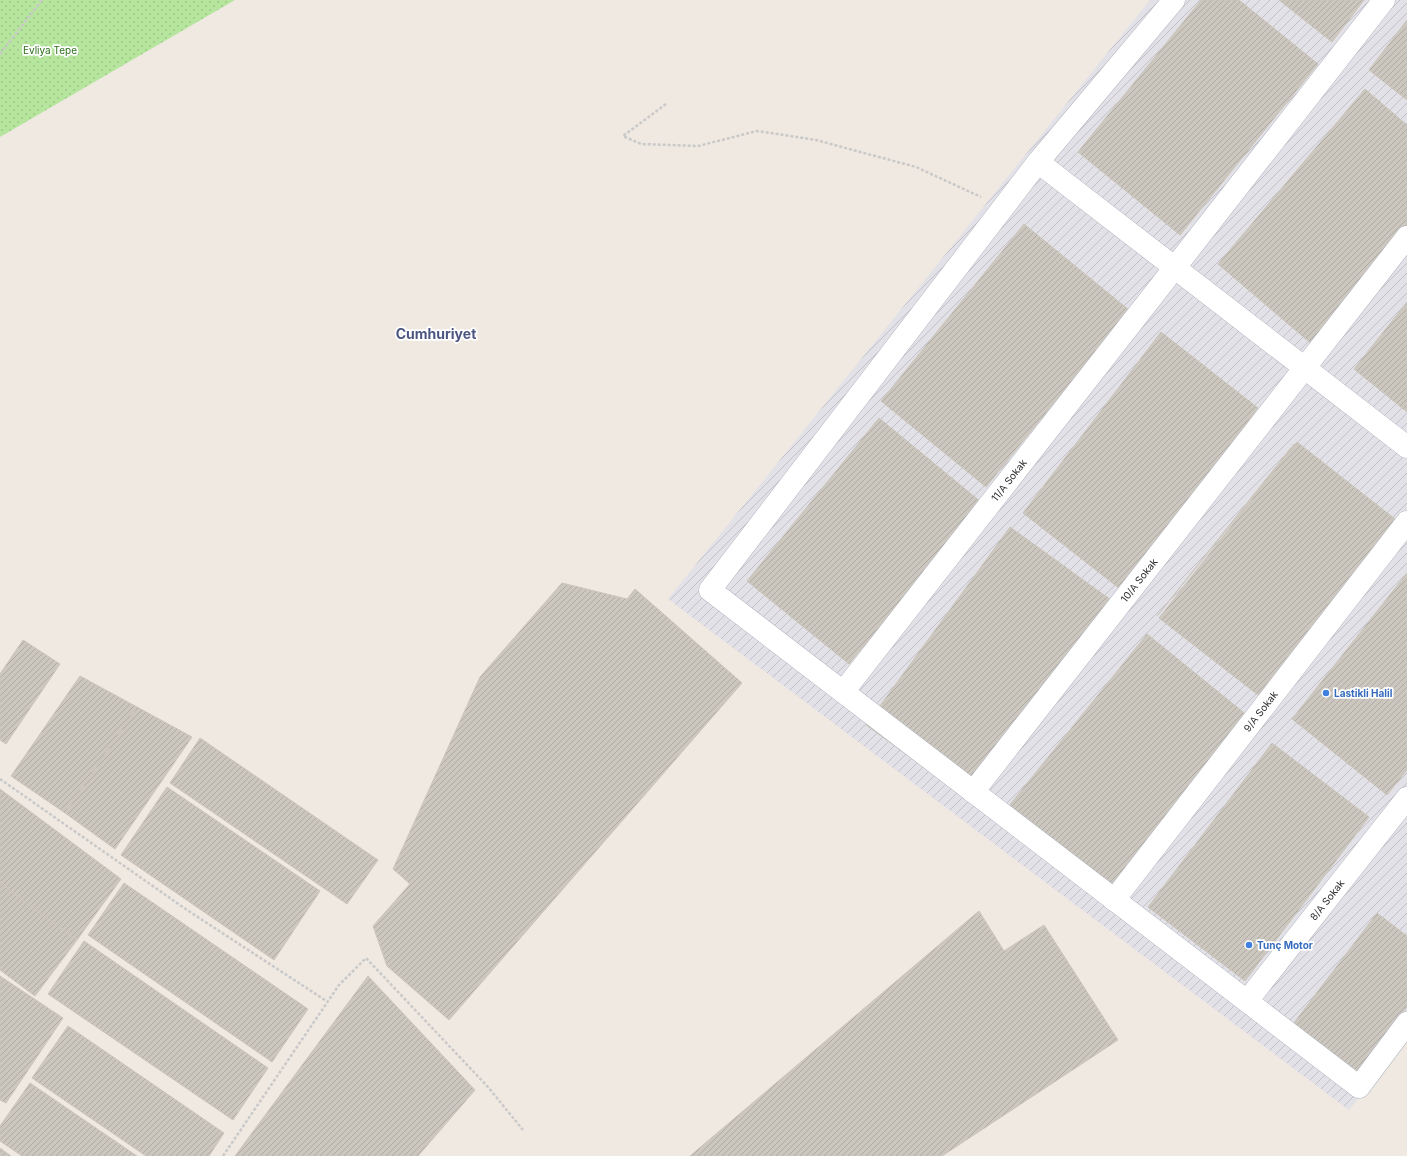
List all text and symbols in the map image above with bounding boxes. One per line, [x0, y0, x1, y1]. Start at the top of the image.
park label: Evliya Tepe [23, 44, 77, 56]
district label: Cumhuriyet [396, 325, 476, 342]
street label: 11/A Sokak [988, 456, 1029, 504]
street label: 10/A Sokak [1118, 555, 1160, 604]
place label: Lastikli Halil [1334, 687, 1393, 699]
street label: 9/A Sokak [1241, 688, 1280, 734]
marker: Lastikli Halil [1321, 688, 1331, 698]
street label: 8/A Sokak [1307, 877, 1347, 922]
place label: Tunç Motor [1257, 939, 1313, 951]
marker: Tunç Motor [1244, 940, 1254, 950]

